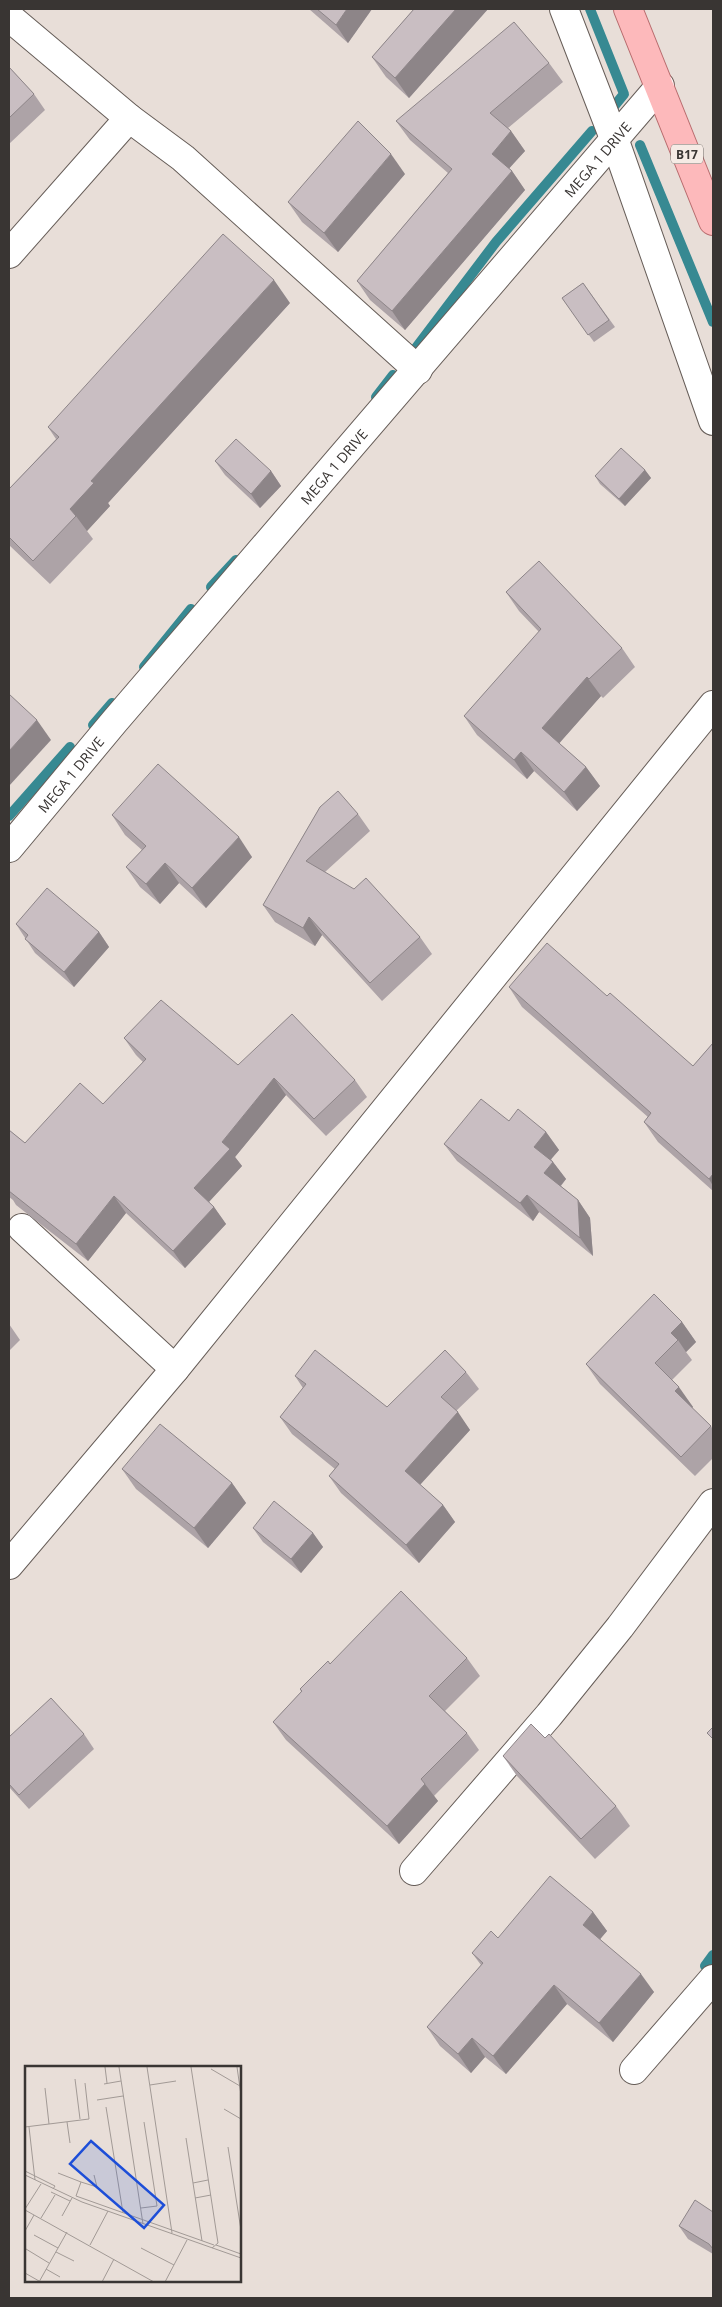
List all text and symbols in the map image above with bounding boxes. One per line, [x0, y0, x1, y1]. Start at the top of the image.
street label: MEGA 1 DRIVE [560, 117, 635, 201]
road number: B17 [671, 144, 703, 164]
street label: MEGA 1 DRIVE [296, 425, 371, 508]
street label: MEGA 1 DRIVE [33, 732, 108, 816]
inset map [25, 2066, 241, 2282]

